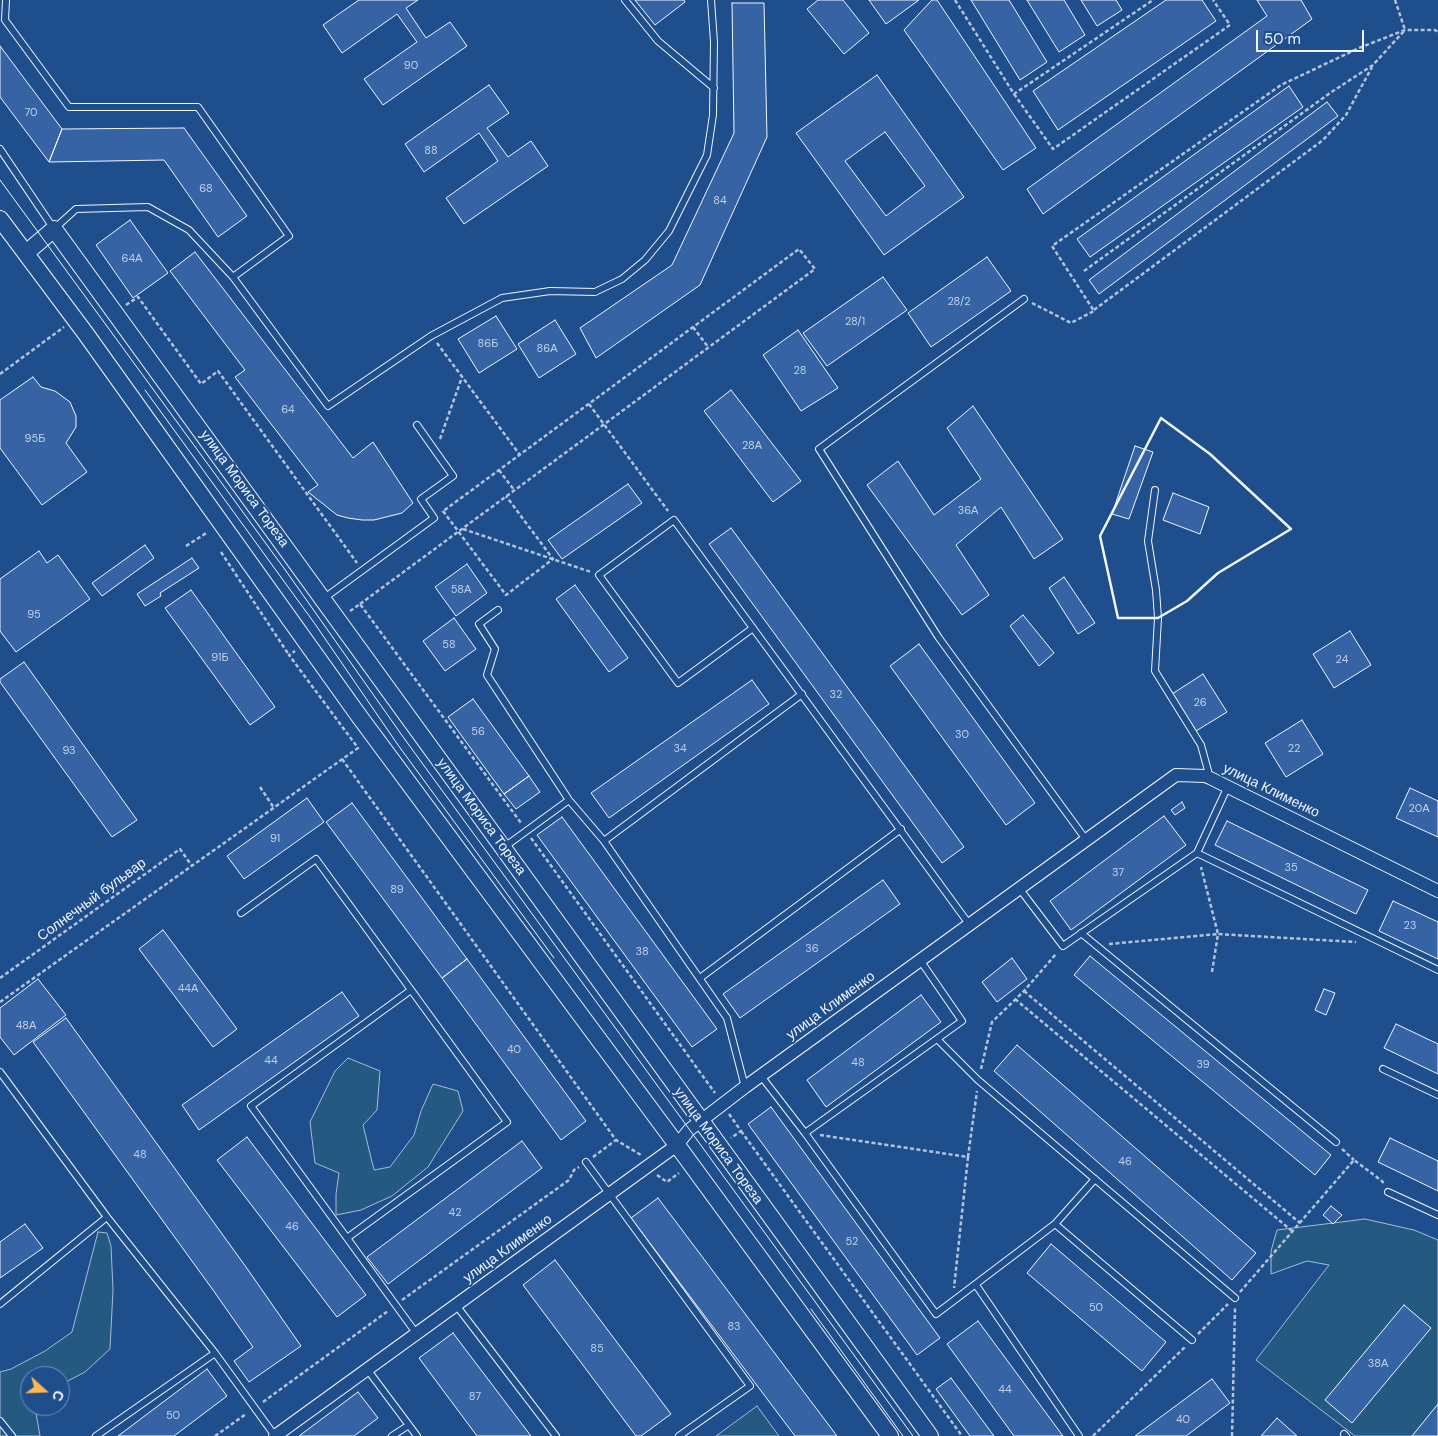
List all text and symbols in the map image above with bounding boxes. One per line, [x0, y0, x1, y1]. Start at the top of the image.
scale bar [1258, 20, 1366, 52]
text: 50 m [1264, 29, 1301, 49]
house number: 90 [404, 59, 418, 73]
house number: 70 [24, 106, 38, 120]
house number: 88 [424, 144, 438, 158]
house number: 68 [199, 182, 213, 196]
house number: 84 [713, 194, 727, 208]
house number: 64А [122, 252, 142, 266]
house number: 28/2 [947, 295, 971, 309]
house number: 28/1 [845, 315, 865, 329]
house number: 86Б [478, 337, 498, 351]
house number: 86А [537, 342, 557, 356]
house number: 28 [794, 364, 806, 378]
house number: 64 [281, 403, 295, 417]
street label: улица Мориса Тореза [196, 427, 292, 551]
house number: 95Б [25, 432, 45, 446]
house number: 28А [742, 439, 762, 453]
house number: 36А [958, 504, 978, 518]
house number: 58А [451, 583, 471, 597]
house number: 95 [27, 608, 41, 622]
house number: 58 [442, 638, 456, 652]
house number: 91Б [211, 651, 229, 665]
house number: 24 [1336, 653, 1348, 667]
house number: 32 [830, 688, 842, 702]
house number: 26 [1193, 696, 1207, 710]
house number: 56 [471, 725, 485, 739]
house number: 30 [955, 728, 969, 742]
house number: 34 [673, 742, 687, 756]
house number: 22 [1288, 742, 1300, 756]
house number: 93 [62, 744, 76, 758]
street label: улица Мориса Тореза [433, 755, 529, 879]
street label: улица Клименко [1220, 760, 1322, 822]
house number: 20А [1408, 802, 1430, 816]
house number: 91 [270, 832, 280, 846]
street label: Солнечный бульвар [34, 855, 150, 945]
house number: 35 [1284, 861, 1298, 875]
house number: 37 [1112, 866, 1124, 880]
house number: 89 [390, 883, 404, 897]
house number: 23 [1404, 919, 1416, 933]
house number: 36 [805, 942, 819, 956]
house number: 38 [635, 945, 649, 959]
street label: улица Клименко [783, 968, 879, 1044]
house number: 44А [178, 982, 198, 996]
house number: 48А [16, 1019, 36, 1033]
house number: 40 [507, 1043, 521, 1057]
house number: 44 [264, 1054, 278, 1068]
house number: 48 [851, 1056, 865, 1070]
house number: 39 [1196, 1058, 1210, 1072]
street label: улица Мориса Тореза [670, 1084, 766, 1208]
house number: 48 [133, 1148, 147, 1162]
house number: 46 [1118, 1155, 1132, 1169]
house number: 42 [448, 1206, 462, 1220]
street label: улица Клименко [460, 1211, 556, 1287]
house number: 46 [285, 1220, 299, 1234]
house number: 52 [846, 1235, 858, 1249]
house number: 50 [1089, 1301, 1103, 1315]
house number: 83 [727, 1320, 741, 1334]
house number: 85 [590, 1342, 604, 1356]
house number: 38А [1368, 1357, 1388, 1371]
north arrow [20, 1366, 70, 1416]
house number: 44 [998, 1383, 1012, 1397]
text: С [48, 1388, 68, 1404]
house number: 87 [469, 1390, 481, 1404]
house number: 50 [166, 1409, 180, 1423]
house number: 40 [1176, 1413, 1190, 1427]

